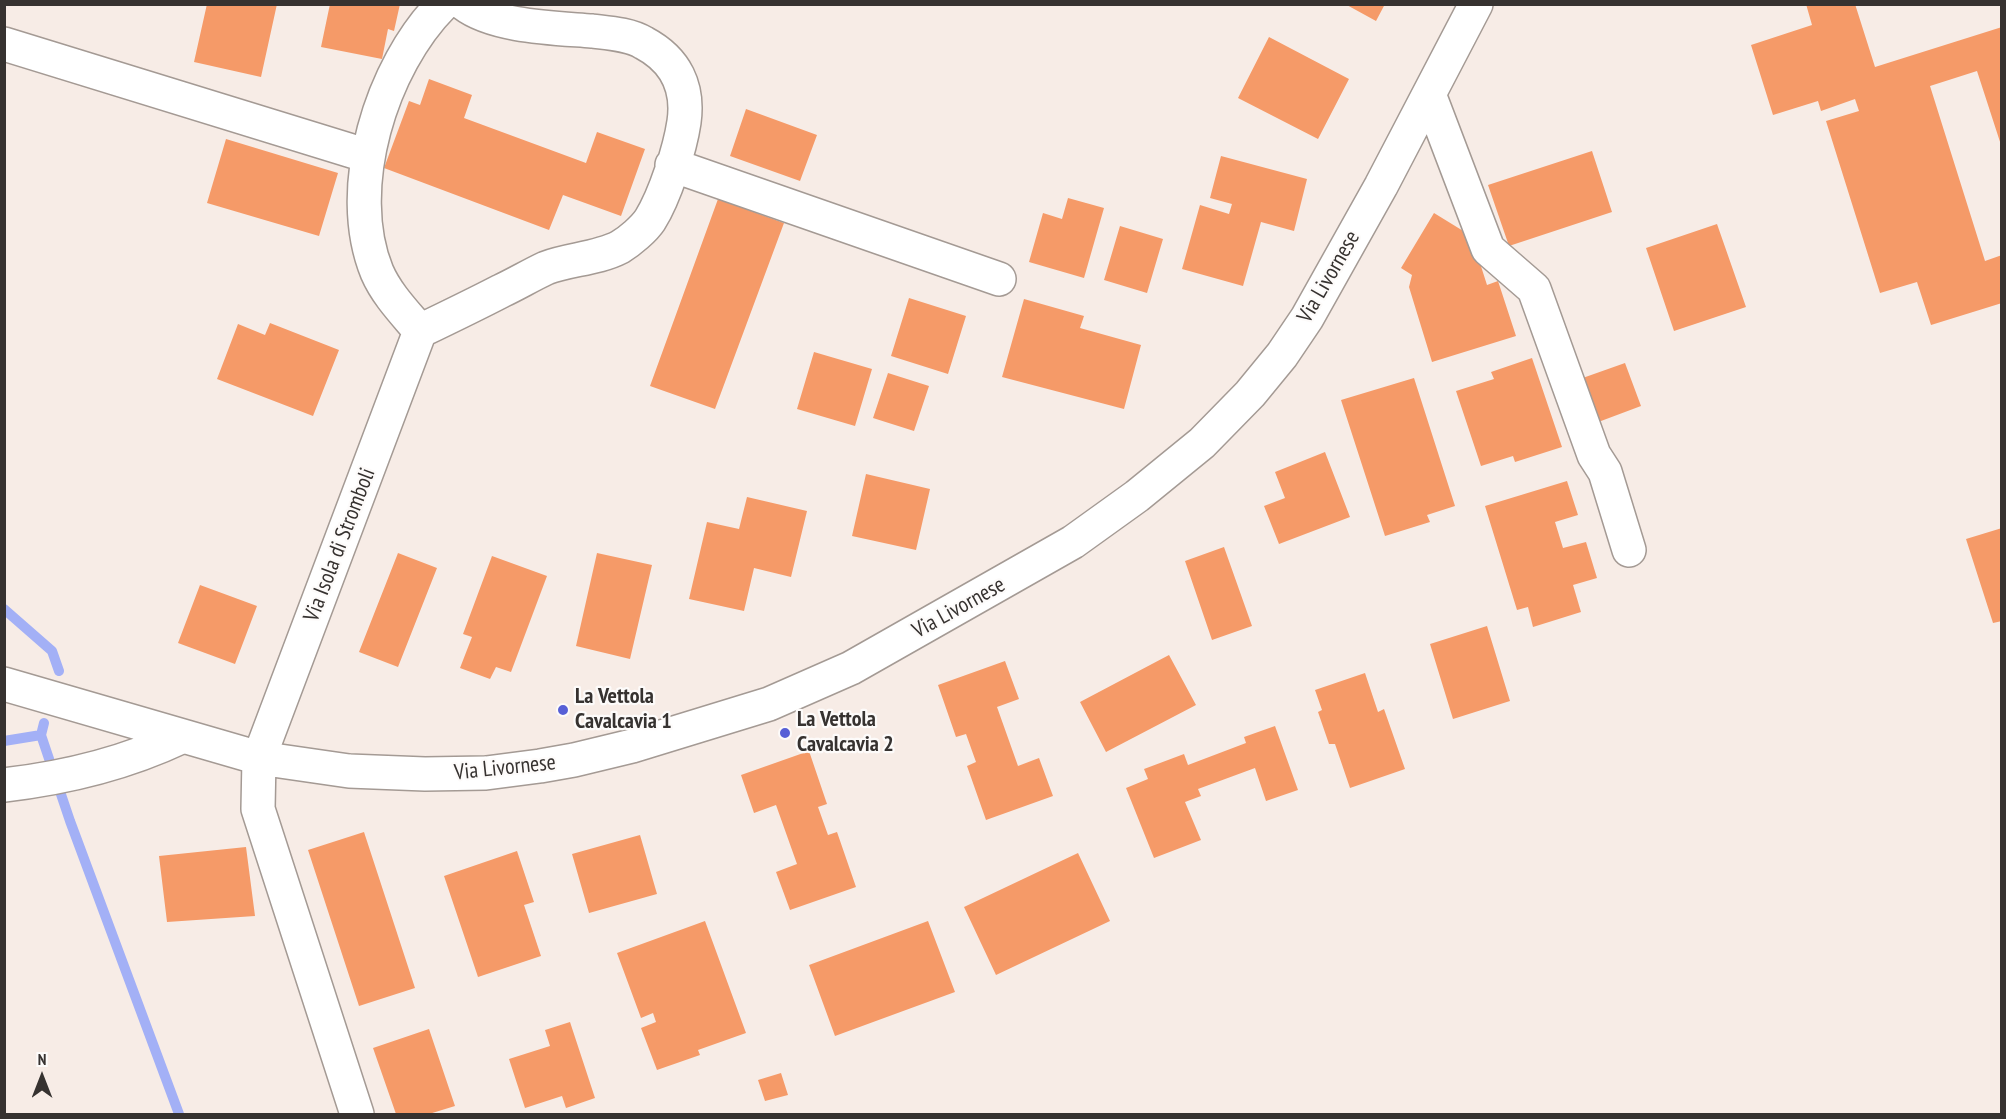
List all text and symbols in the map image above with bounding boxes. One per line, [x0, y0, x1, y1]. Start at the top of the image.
street label: Via Livornese [1292, 226, 1366, 328]
street label: Via Isola di Stromboli [299, 465, 381, 625]
street label: Via Livornese [908, 572, 1010, 644]
place label: La Vettola Cavalcavia 1 [575, 684, 672, 736]
marker: La Vettola Cavalcavia 1 [556, 703, 570, 717]
place label: La Vettola Cavalcavia 2 [797, 707, 894, 758]
marker: La Vettola Cavalcavia 2 [778, 726, 792, 740]
street label: Via Livornese [453, 750, 557, 786]
north arrow [12, 1047, 72, 1107]
text: N [38, 1049, 46, 1069]

